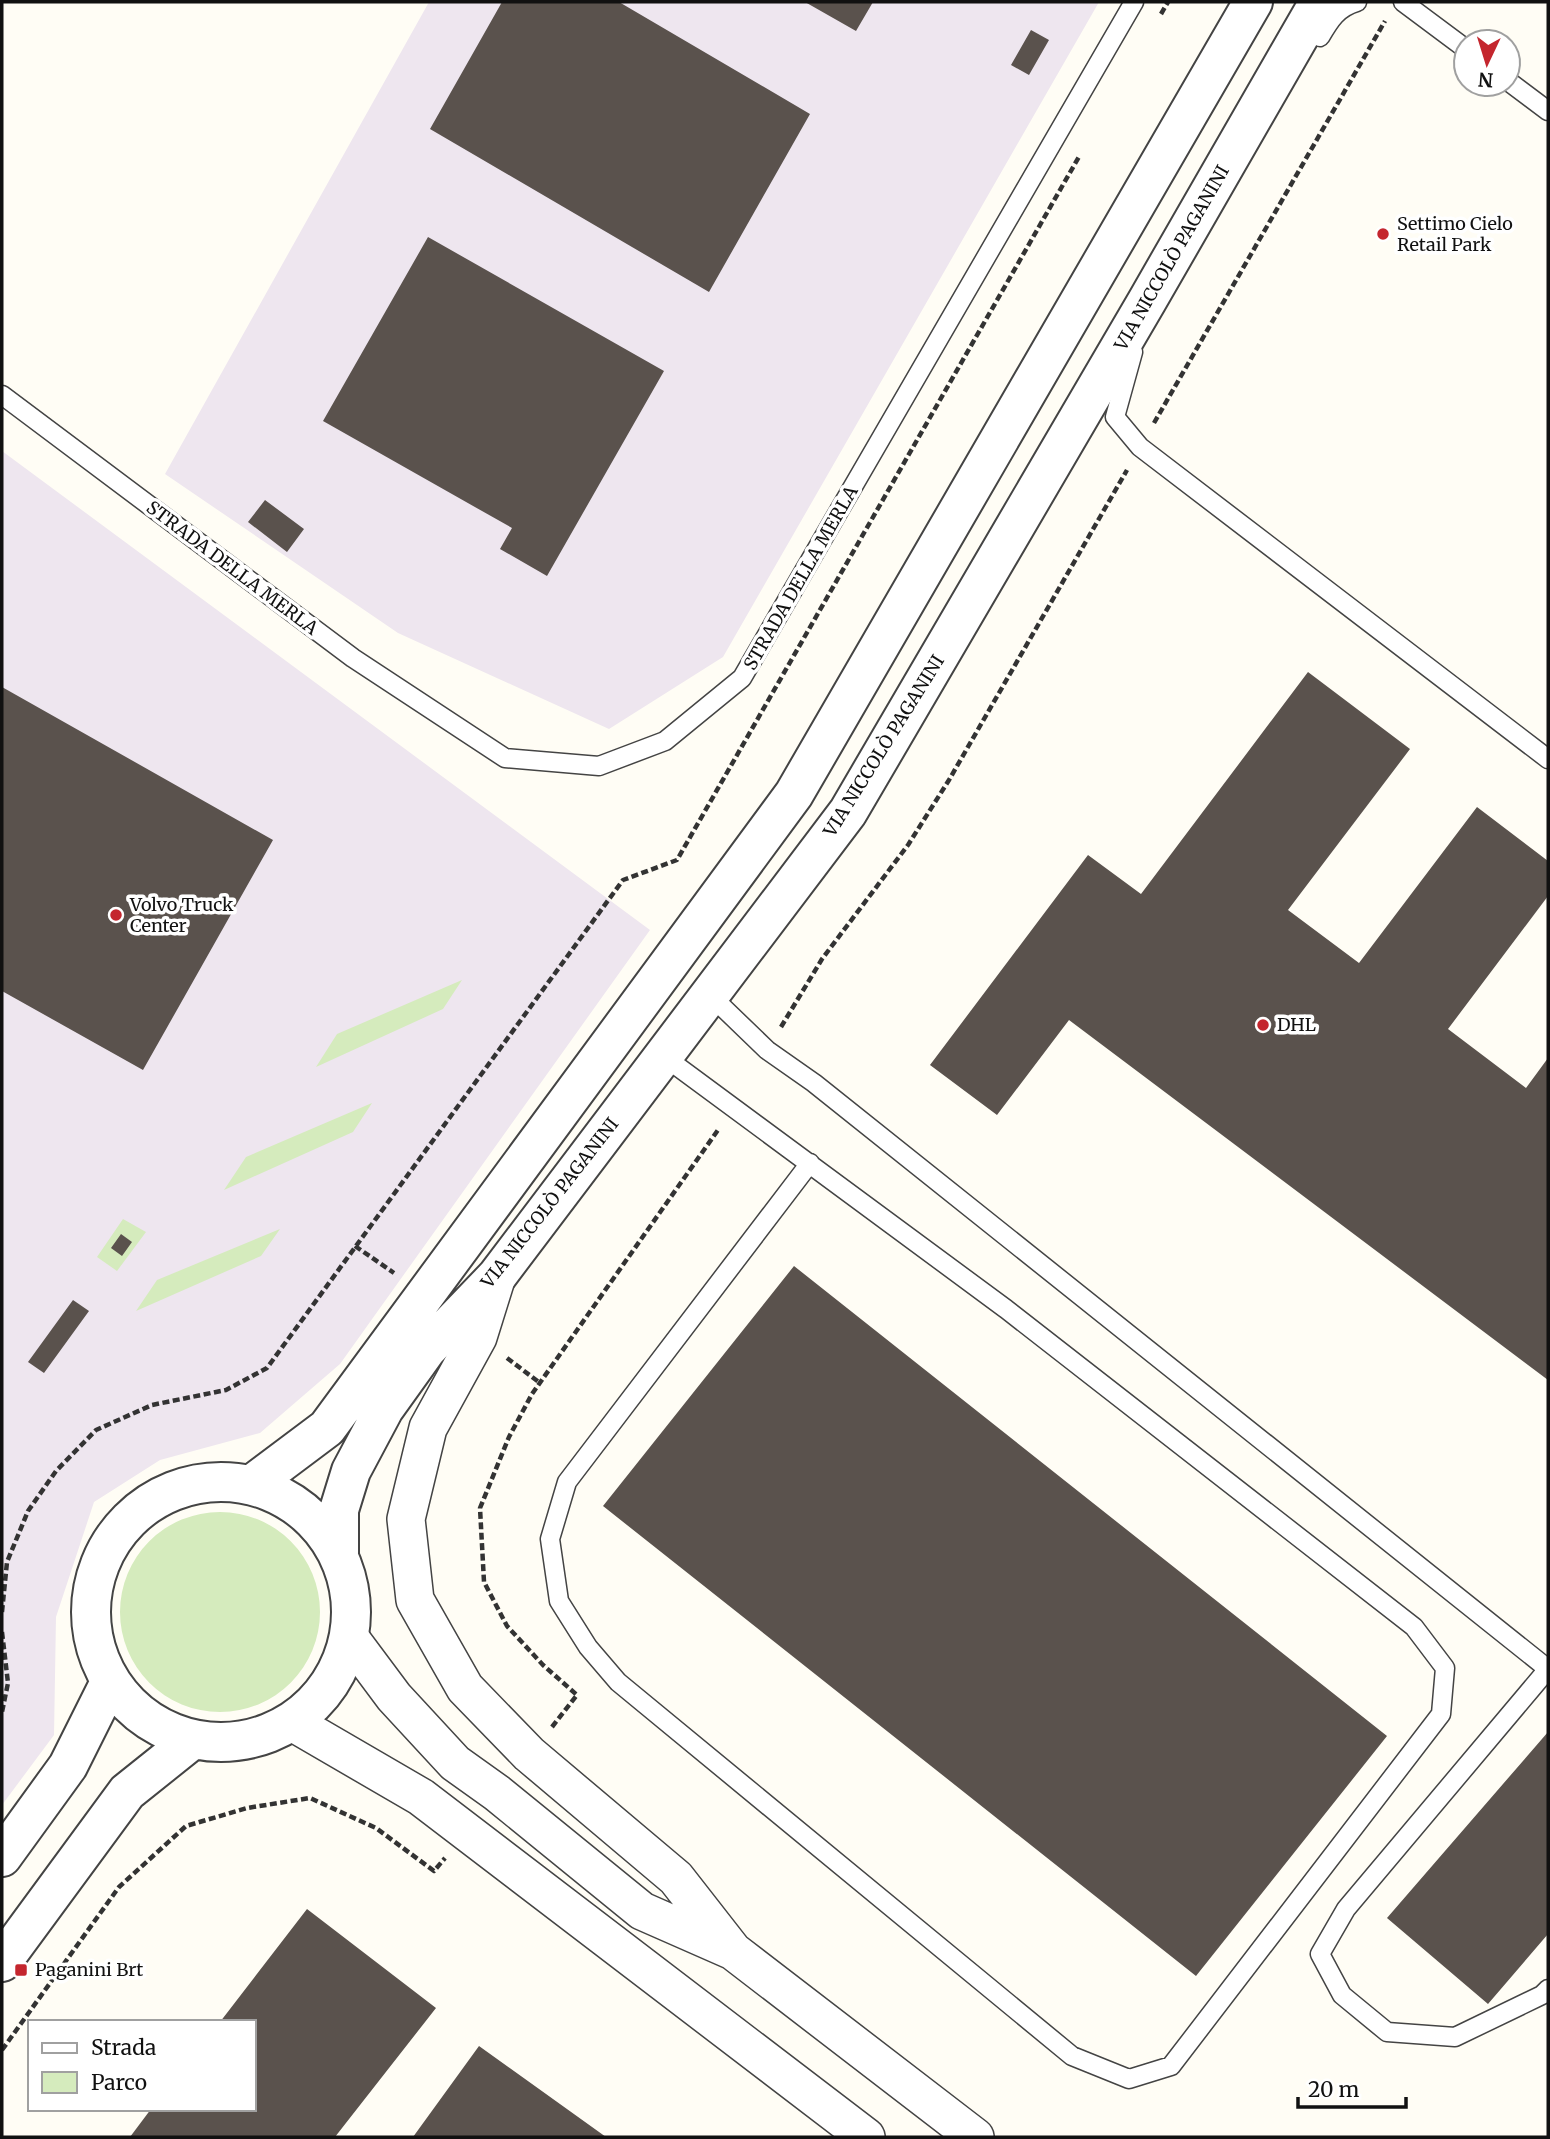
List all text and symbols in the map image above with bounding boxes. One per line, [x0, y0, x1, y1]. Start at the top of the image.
north arrow [1452, 28, 1522, 98]
text: N [1477, 67, 1494, 92]
street label: VIA NICCOLÒ PAGANINI [1109, 161, 1234, 355]
place label: Settimo Cielo Retail Park [1397, 212, 1513, 256]
marker: Settimo Cielo Retail Park [1375, 226, 1391, 242]
street label: STRADA DELLA MERLA [738, 481, 863, 674]
street label: STRADA DELLA MERLA [142, 496, 323, 640]
street label: VIA NICCOLÒ PAGANINI [818, 651, 949, 842]
place label: Volvo Truck Center [129, 893, 234, 937]
marker: Volvo Truck Center [108, 907, 124, 923]
place label: DHL [1277, 1013, 1316, 1036]
marker: DHL [1255, 1017, 1271, 1033]
street label: VIA NICCOLÒ PAGANINI [475, 1113, 623, 1293]
place label: Paganini Brt [35, 1958, 143, 1981]
marker: Paganini Brt [13, 1962, 29, 1978]
legend [28, 2020, 256, 2111]
text: Strada [91, 2034, 156, 2061]
scale bar [1298, 2066, 1406, 2110]
text: Parco [91, 2069, 147, 2096]
text: 20 m [1308, 2076, 1360, 2103]

